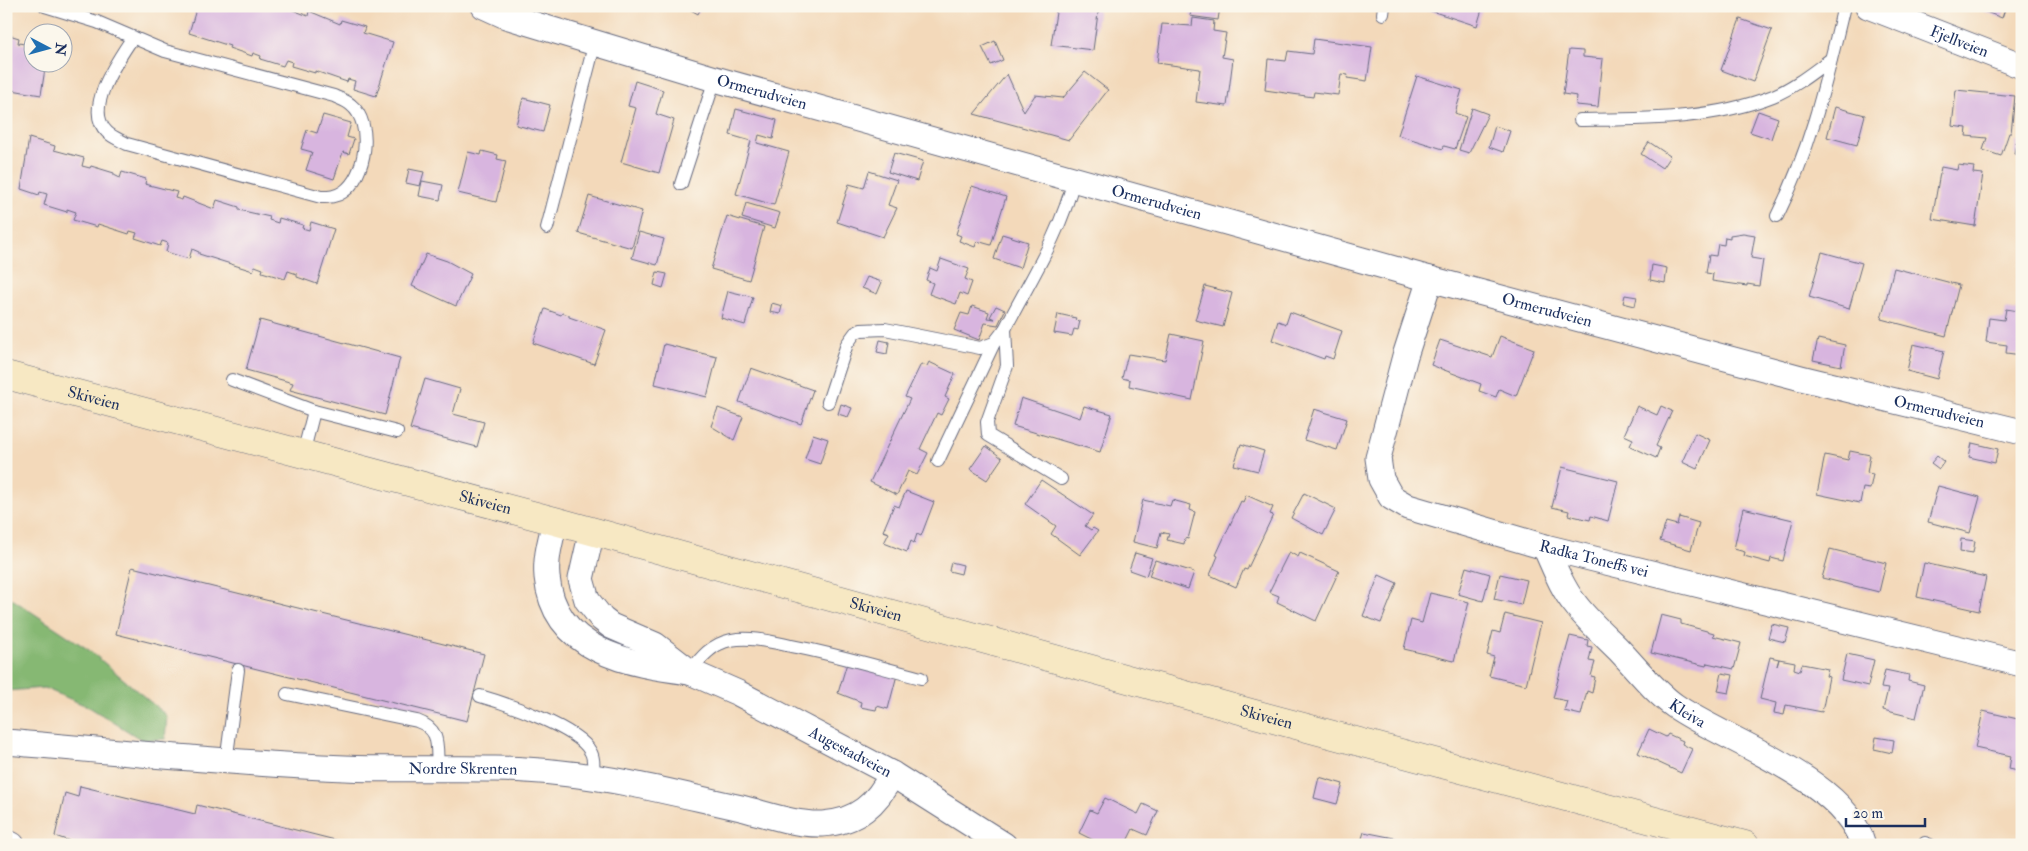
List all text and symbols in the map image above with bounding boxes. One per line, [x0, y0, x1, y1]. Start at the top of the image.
street label: Fjellveien [1927, 21, 1991, 62]
north arrow [22, 22, 72, 72]
text: N [51, 41, 70, 57]
street label: Ormerudveien [714, 70, 809, 114]
street label: Ormerudveien [1109, 180, 1204, 225]
street label: Ormerudveien [1500, 289, 1594, 332]
street label: Skiveien [66, 382, 122, 415]
street label: Ormerudveien [1892, 391, 1986, 432]
street label: Skiveien [457, 486, 514, 519]
street label: Radka Toneffs vei [1537, 536, 1650, 582]
street label: Skiveien [848, 593, 904, 626]
street label: Kleiva [1665, 695, 1709, 732]
street label: Skiveien [1238, 700, 1295, 734]
street label: Augestadveien [805, 722, 895, 782]
street label: Nordre Skrenten [408, 759, 518, 780]
scale bar [1846, 796, 1924, 828]
text: 20 m [1853, 804, 1883, 823]

